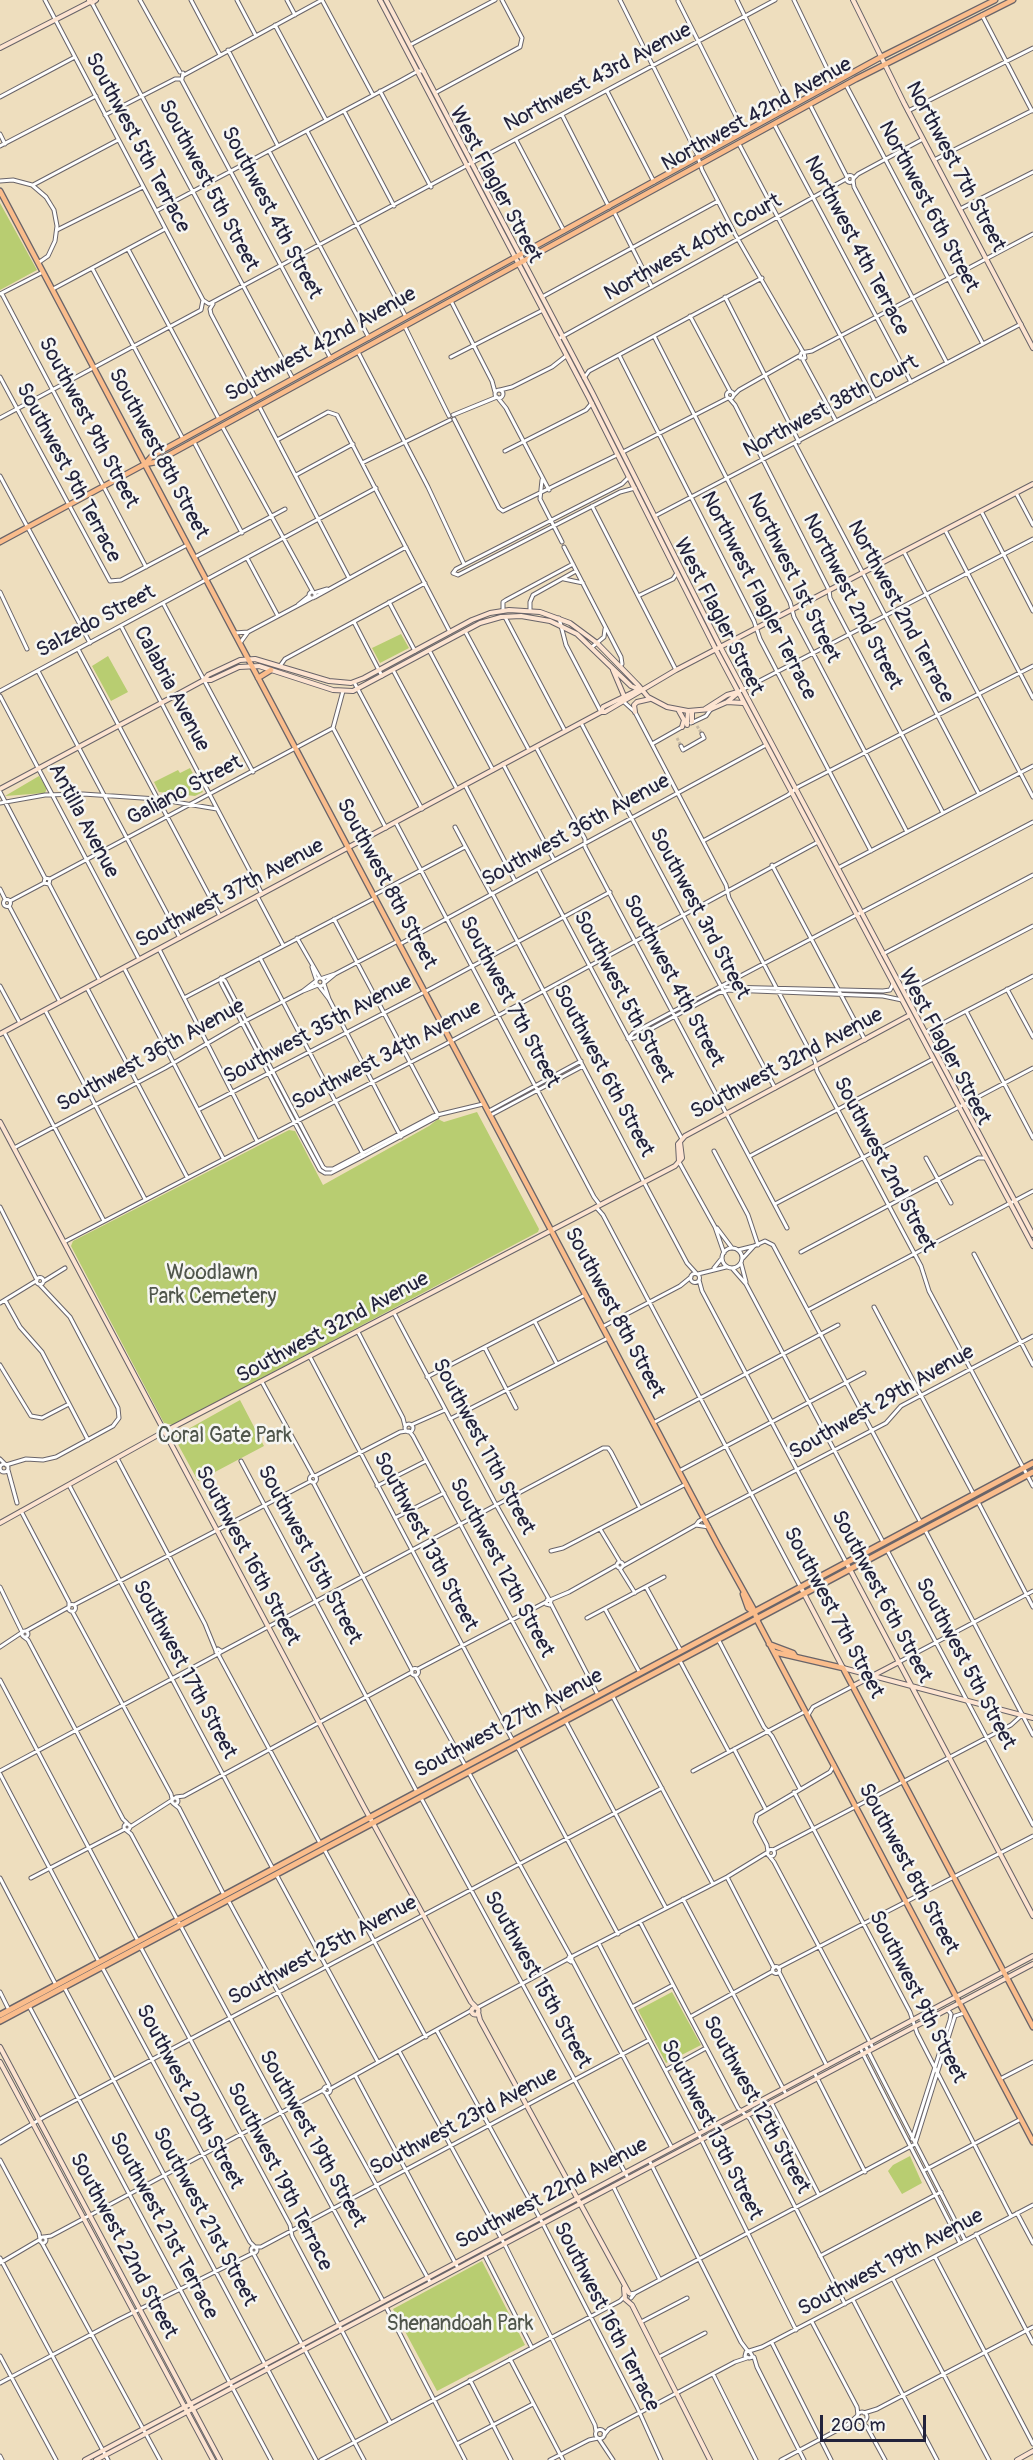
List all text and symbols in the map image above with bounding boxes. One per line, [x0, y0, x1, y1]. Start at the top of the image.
street label: Northwest 43rd Avenue [500, 18, 696, 138]
street label: Southwest 5th Terrace [79, 49, 195, 237]
street label: Northwest 42nd Avenue [658, 52, 856, 178]
street label: Northwest 7th Street [899, 78, 1011, 256]
street label: Southwest 5th Street [152, 96, 264, 276]
street label: West Flagler Street [443, 103, 547, 267]
street label: Northwest 6th Street [872, 117, 984, 297]
street label: Southwest 4th Street [215, 123, 327, 303]
street label: Northwest 4th Terrace [798, 152, 914, 340]
street label: Northwest 40th Court [600, 189, 786, 307]
street label: Southwest 42nd Avenue [221, 282, 421, 408]
street label: Southwest 9th Street [32, 333, 144, 513]
street label: Northwest 38th Court [739, 350, 923, 464]
street label: Southwest 8th Street [102, 364, 214, 544]
street label: Southwest 9th Terrace [10, 379, 126, 567]
street label: Northwest Flagler Terrace [695, 488, 821, 704]
street label: Northwest 1st Street [741, 489, 845, 667]
street label: Northwest 2nd Street [797, 510, 907, 694]
street label: Northwest 2nd Terrace [841, 516, 959, 708]
street label: West Flagler Street [667, 534, 769, 700]
street label: Salzedo Street [32, 580, 160, 664]
street label: Calabria Avenue [128, 622, 214, 756]
street label: Galiano Street [123, 750, 247, 832]
street label: Antilla Avenue [42, 759, 124, 883]
street label: Southwest 36th Avenue [478, 769, 674, 893]
street label: Southwest 8th Street [330, 794, 442, 974]
street label: Southwest 3rd Street [643, 824, 755, 1004]
street label: Southwest 37th Avenue [132, 834, 328, 954]
street label: Southwest 4th Street [617, 891, 729, 1071]
street label: Southwest 5th Street [567, 907, 679, 1087]
street label: Southwest 7th Street [453, 912, 565, 1092]
street label: West Flagler Street [892, 965, 996, 1129]
street label: Southwest 35th Avenue [219, 970, 417, 1090]
street label: Southwest 6th Street [547, 981, 659, 1161]
street label: Southwest 36th Avenue [53, 994, 249, 1118]
street label: Southwest 34th Avenue [288, 995, 486, 1117]
street label: Southwest 32nd Avenue [687, 1003, 887, 1125]
street label: Southwest 2nd Street [827, 1073, 941, 1257]
street label: Southwest 8th Street [558, 1223, 670, 1403]
park label: Woodlawn Park Cemetery [148, 1261, 276, 1311]
street label: Southwest 32nd Avenue [233, 1267, 433, 1389]
street label: Southwest 29th Avenue [785, 1340, 979, 1466]
street label: Southwest 11th Street [426, 1355, 540, 1539]
park label: Coral Gate Park [158, 1424, 292, 1450]
street label: Southwest 13th Street [367, 1448, 483, 1636]
street label: Southwest 15th Street [251, 1461, 367, 1649]
street label: Southwest 16th Street [189, 1462, 305, 1650]
street label: Southwest 12th Street [443, 1474, 559, 1662]
street label: Southwest 6th Street [825, 1507, 937, 1687]
street label: Southwest 7th Street [777, 1523, 889, 1703]
street label: Southwest 5th Street [909, 1574, 1021, 1754]
street label: Southwest 17th Street [126, 1576, 242, 1764]
street label: Southwest 27th Avenue [411, 1664, 607, 1784]
street label: Southwest 8th Street [852, 1779, 964, 1959]
street label: Southwest 15th Street [478, 1887, 596, 2073]
street label: Southwest 25th Avenue [224, 1891, 422, 2011]
street label: Southwest 9th Street [863, 1907, 971, 2087]
street label: Southwest 20th Street [130, 2000, 248, 2194]
street label: Southwest 12th Street [697, 2012, 815, 2198]
street label: Southwest 13th Street [655, 2036, 767, 2224]
street label: Southwest 19th Street [253, 2046, 371, 2232]
street label: Southwest 23rd Avenue [366, 2062, 562, 2182]
street label: Southwest 19th Terrace [221, 2079, 337, 2275]
street label: Southwest 21st Street [146, 2123, 262, 2311]
street label: Southwest 21st Terrace [103, 2128, 223, 2324]
street label: Southwest 22nd Avenue [452, 2133, 652, 2255]
street label: Southwest 22nd Street [63, 2149, 183, 2343]
street label: Southwest 19th Avenue [794, 2204, 988, 2322]
street label: Southwest 16th Terrace [547, 2218, 665, 2416]
park label: Shenandoah Park [386, 2312, 534, 2338]
scale bar [823, 2403, 930, 2441]
text: 200 m [831, 2414, 886, 2437]

